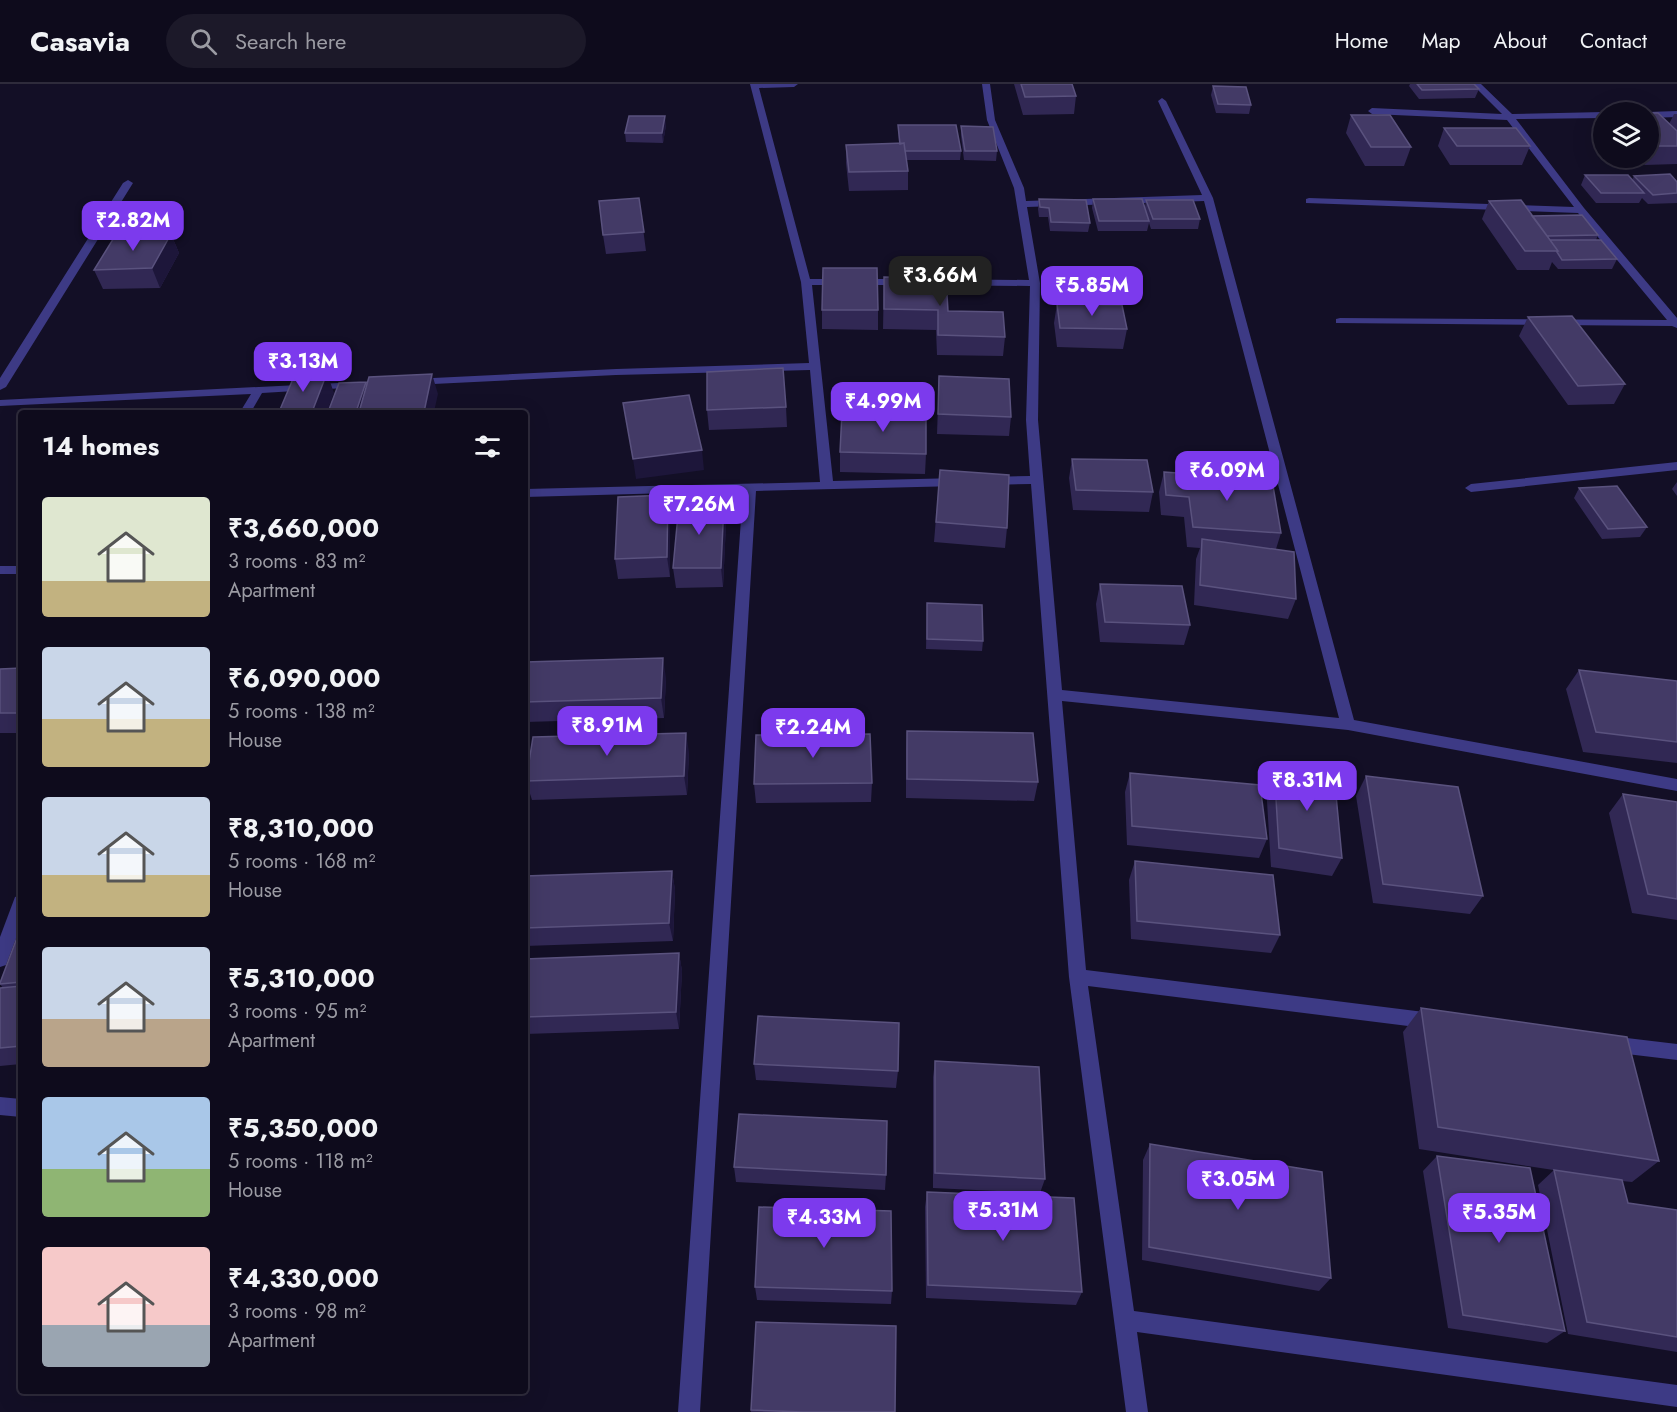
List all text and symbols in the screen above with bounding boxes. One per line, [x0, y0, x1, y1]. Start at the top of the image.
search box [166, 14, 586, 68]
text: Casavia [30, 21, 130, 62]
icon: search [187, 25, 220, 58]
text: Search here [235, 25, 346, 57]
text: Home [1335, 26, 1388, 56]
text: Map [1421, 26, 1461, 56]
text: About [1494, 26, 1547, 56]
text: Contact [1580, 26, 1647, 56]
map controls [1593, 102, 1659, 168]
button: layers [1593, 102, 1659, 168]
pin: ₹2.82M [84, 201, 182, 252]
text: ₹2.82M [96, 206, 170, 235]
pin: ₹3.66M [891, 256, 989, 307]
text: ₹3.66M [903, 261, 977, 290]
pin: ₹5.85M [1043, 266, 1141, 317]
text: ₹5.85M [1055, 271, 1129, 300]
pin: ₹3.13M [254, 342, 352, 393]
text: ₹3.13M [268, 347, 338, 376]
pin: ₹4.99M [834, 382, 932, 433]
text: ₹4.99M [845, 387, 921, 416]
text: 14 homes [42, 427, 159, 465]
icon: filters [471, 430, 504, 463]
pin: ₹6.09M [1178, 451, 1276, 502]
text: ₹6.09M [1189, 456, 1265, 485]
pin: ₹7.26M [650, 485, 748, 536]
text: ₹7.26M [663, 490, 735, 519]
text: ₹3,660,000 [228, 509, 379, 547]
icon: home [90, 521, 162, 593]
text: 3 rooms · 83 m² [228, 547, 365, 576]
text: Apartment [228, 576, 315, 605]
text: ₹6,090,000 [228, 659, 381, 697]
icon: home [90, 671, 162, 743]
text: 5 rooms · 138 m² [228, 697, 375, 726]
pin: ₹8.91M [558, 706, 656, 757]
pin: ₹2.24M [764, 708, 862, 759]
text: ₹8.91M [571, 711, 643, 740]
text: ₹2.24M [775, 713, 851, 742]
text: House [228, 726, 282, 755]
pin: ₹8.31M [1258, 761, 1356, 812]
text: ₹8.31M [1272, 766, 1342, 795]
text: ₹8,310,000 [228, 809, 374, 847]
icon: home [90, 821, 162, 893]
text: 5 rooms · 168 m² [228, 847, 375, 876]
text: House [228, 876, 282, 905]
text: ₹5,310,000 [228, 959, 375, 997]
icon: home [90, 971, 162, 1043]
text: 3 rooms · 95 m² [228, 997, 366, 1026]
text: Apartment [228, 1026, 315, 1055]
text: ₹5,350,000 [228, 1109, 378, 1147]
icon: home [90, 1121, 162, 1193]
text: 5 rooms · 118 m² [228, 1147, 373, 1176]
pin: ₹3.05M [1189, 1160, 1287, 1211]
text: ₹3.05M [1201, 1165, 1275, 1194]
text: House [228, 1176, 282, 1205]
pin: ₹5.31M [954, 1191, 1052, 1242]
pin: ₹5.35M [1450, 1193, 1548, 1244]
text: ₹5.31M [967, 1196, 1039, 1225]
pin: ₹4.33M [775, 1198, 873, 1249]
text: ₹5.35M [1462, 1198, 1536, 1227]
text: ₹4.33M [787, 1203, 861, 1232]
text: ₹4,330,000 [228, 1259, 379, 1297]
icon: home [90, 1271, 162, 1343]
text: 3 rooms · 98 m² [228, 1297, 366, 1326]
text: Apartment [228, 1326, 315, 1355]

